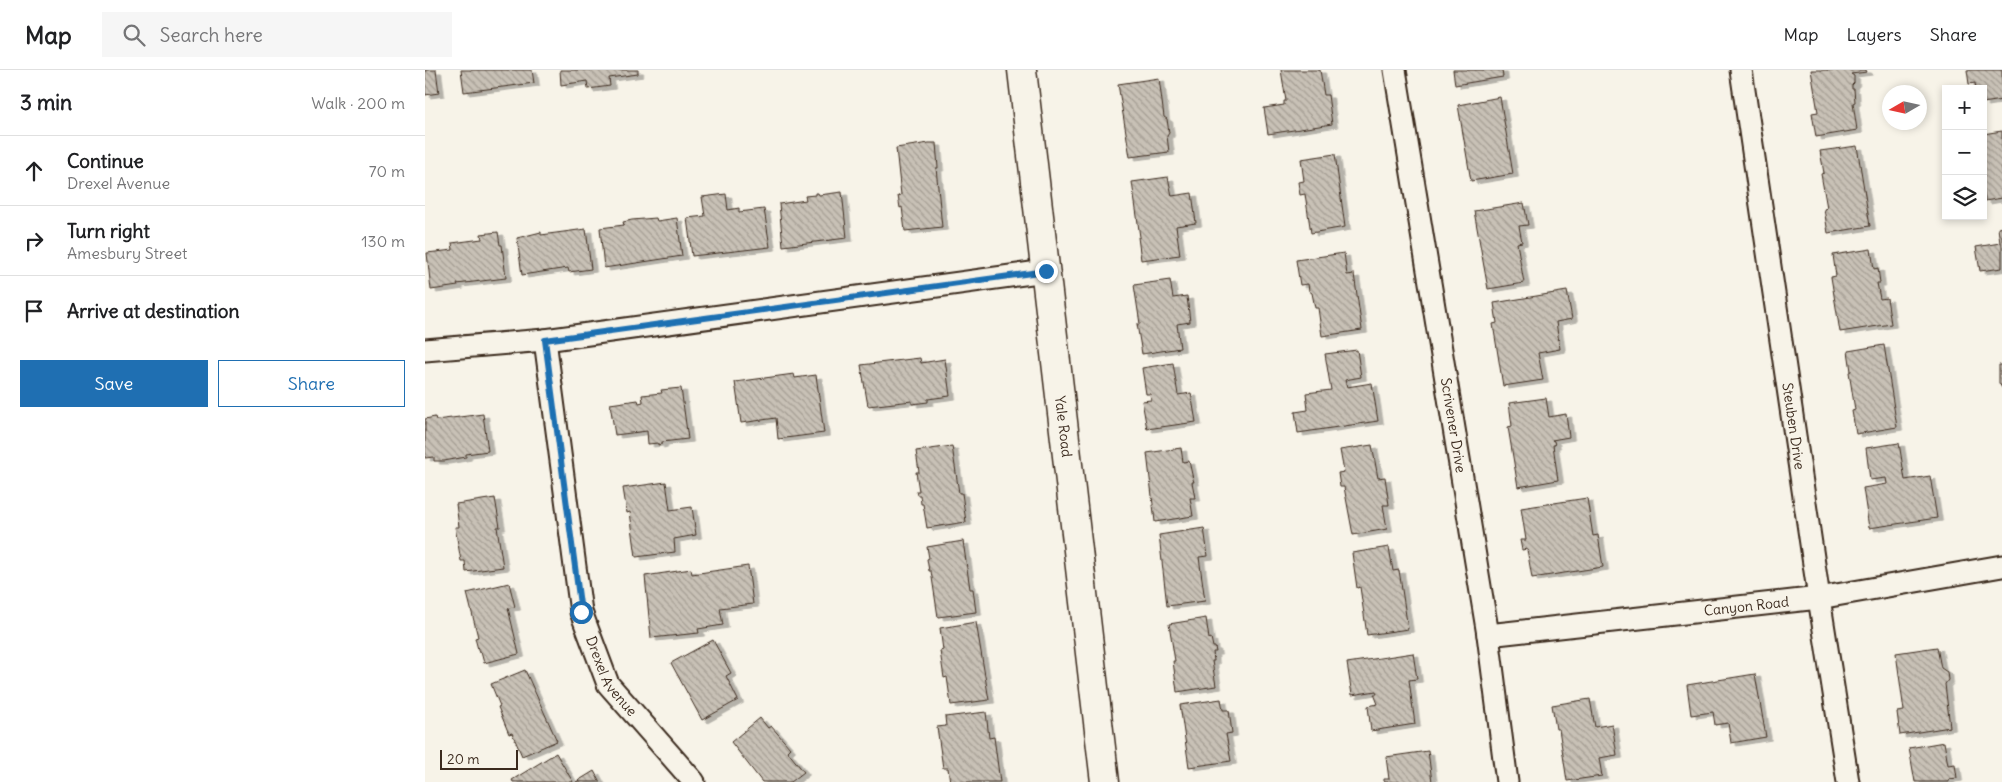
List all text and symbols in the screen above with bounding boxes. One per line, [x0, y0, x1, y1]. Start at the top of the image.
search box [102, 12, 452, 57]
text: Map [25, 20, 72, 50]
icon: search [120, 21, 148, 49]
text: Search here [160, 23, 263, 47]
text: Map [1783, 23, 1818, 46]
text: Layers [1846, 23, 1902, 46]
text: Share [1930, 23, 1977, 46]
north arrow [1882, 85, 1927, 130]
map controls [1942, 85, 1987, 220]
button: + [1942, 85, 1987, 130]
text: 3 min [20, 89, 72, 116]
text: Walk · 200 m [311, 93, 405, 113]
button: − [1942, 130, 1987, 175]
text: Continue [67, 149, 144, 173]
icon: ahead [20, 157, 48, 185]
text: 70 m [369, 161, 405, 181]
text: Drexel Avenue [67, 173, 170, 193]
button: layers [1942, 175, 1987, 220]
text: Turn right [67, 219, 150, 243]
icon: right [20, 227, 48, 255]
text: 130 m [361, 231, 405, 251]
text: Amesbury Street [67, 243, 188, 263]
route end [1035, 260, 1058, 283]
icon: arrive [20, 297, 48, 325]
text: Arrive at destination [67, 299, 240, 323]
button: Save [20, 360, 208, 407]
button: Share [218, 360, 405, 407]
street label: Scrivener Drive [1437, 376, 1470, 474]
street label: Steuben Drive [1778, 381, 1809, 471]
street label: Yale Road [1051, 395, 1076, 458]
street label: Canyon Road [1703, 592, 1790, 620]
route start [570, 601, 593, 624]
street label: Drexel Avenue [582, 634, 641, 720]
scale bar [440, 747, 517, 770]
text: 20 m [447, 750, 480, 768]

